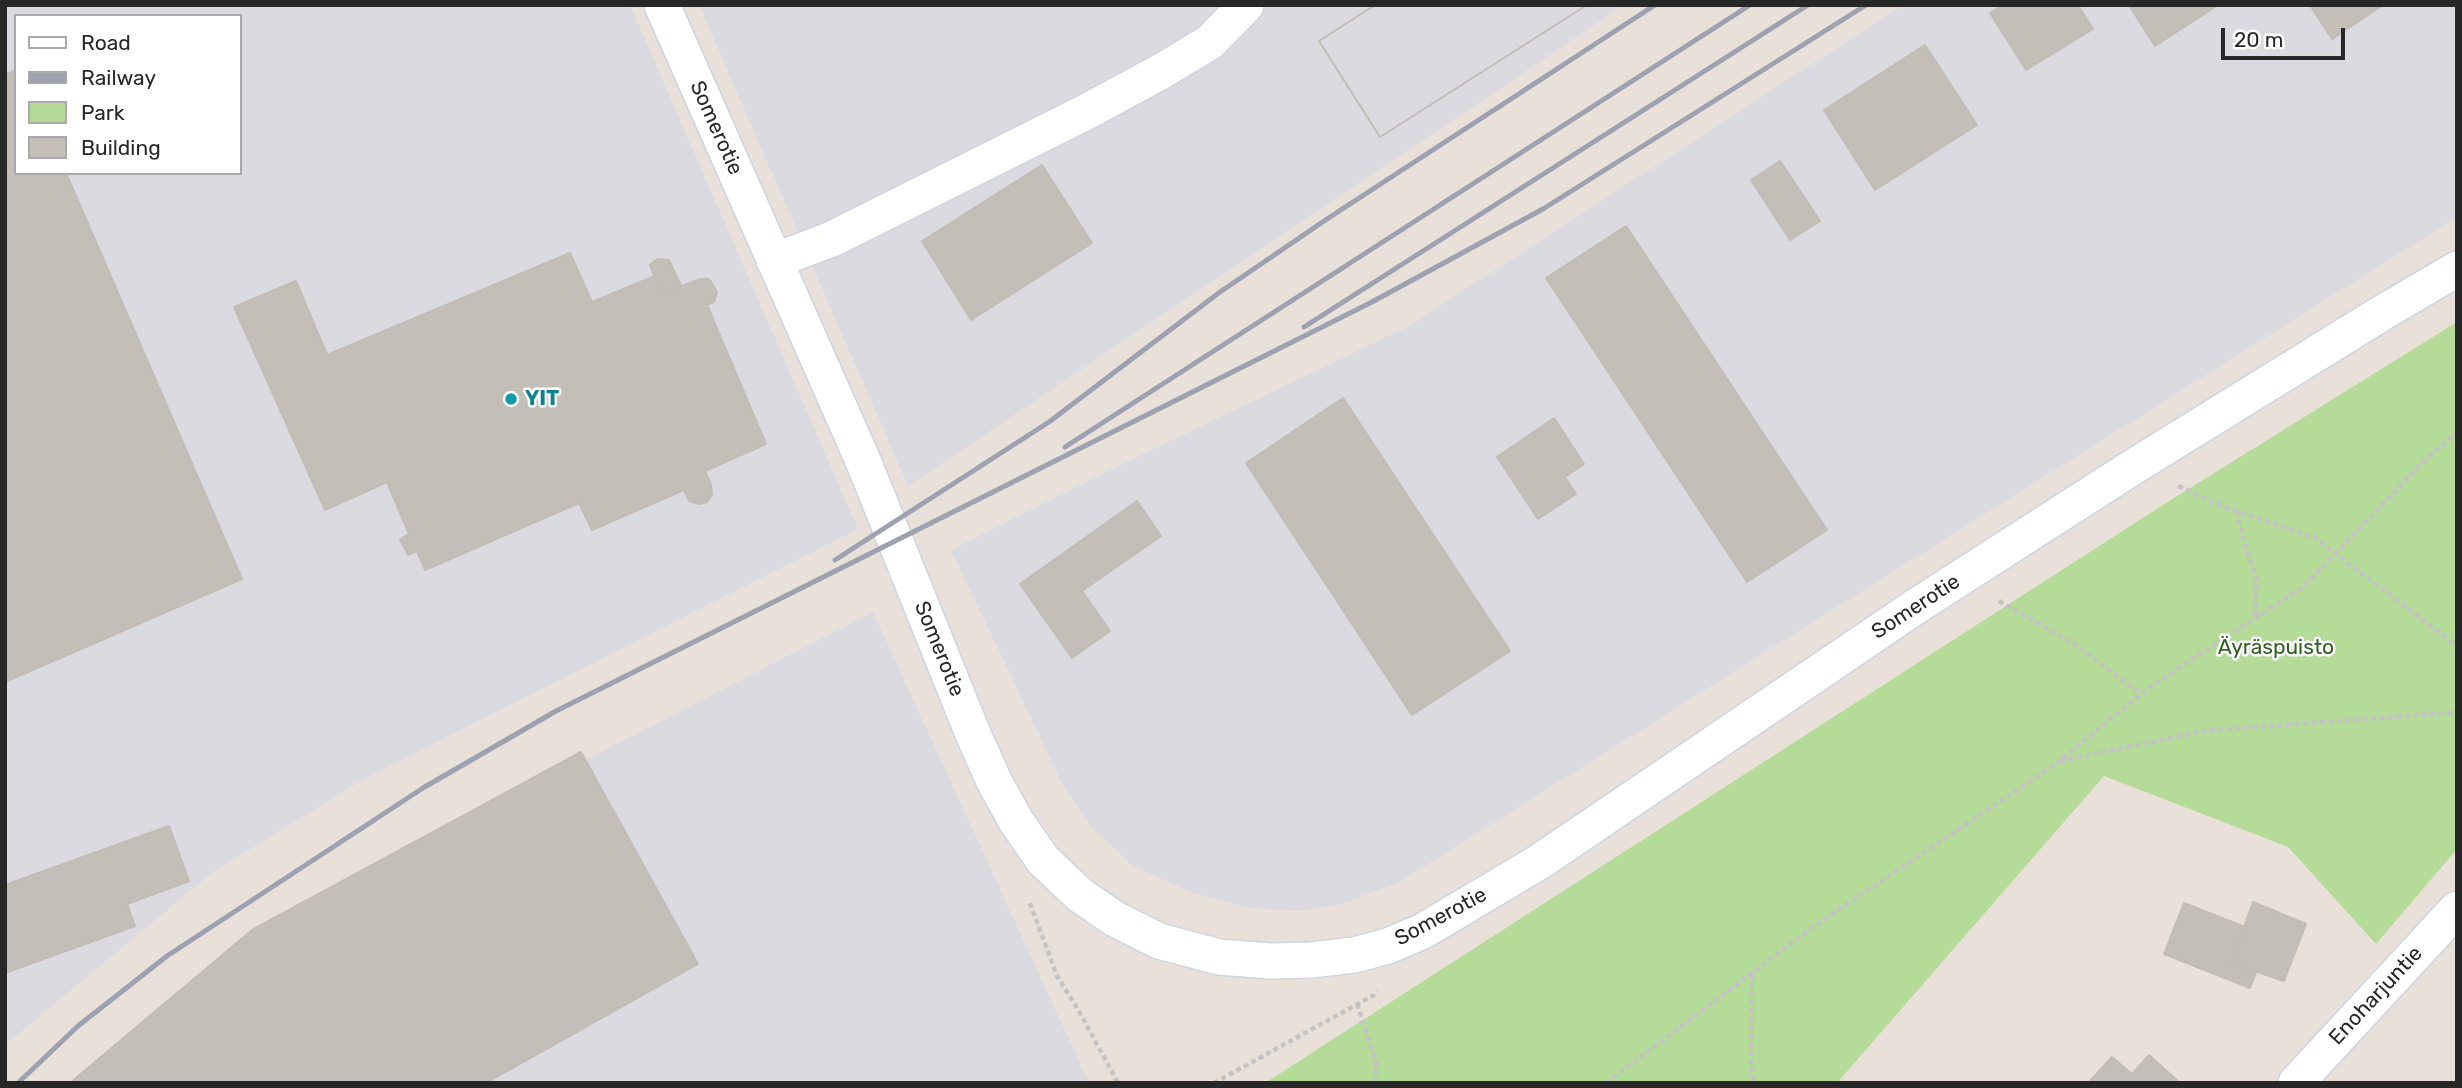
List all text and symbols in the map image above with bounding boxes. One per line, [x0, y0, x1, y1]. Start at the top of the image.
legend [14, 14, 242, 175]
scale bar [2224, 14, 2348, 58]
text: 20 m [2234, 27, 2283, 52]
text: Road [81, 30, 131, 55]
text: Railway [81, 65, 156, 90]
street label: Somerotie [684, 77, 748, 179]
text: Park [81, 100, 125, 125]
text: Building [81, 135, 161, 160]
place label: YIT [525, 386, 559, 412]
marker: YIT [503, 391, 519, 407]
street label: Somerotie [1867, 569, 1965, 645]
street label: Somerotie [909, 598, 969, 700]
park label: Äyräspuisto [2218, 635, 2334, 661]
street label: Somerotie [1391, 882, 1491, 952]
street label: Enoharjuntie [2324, 942, 2428, 1050]

